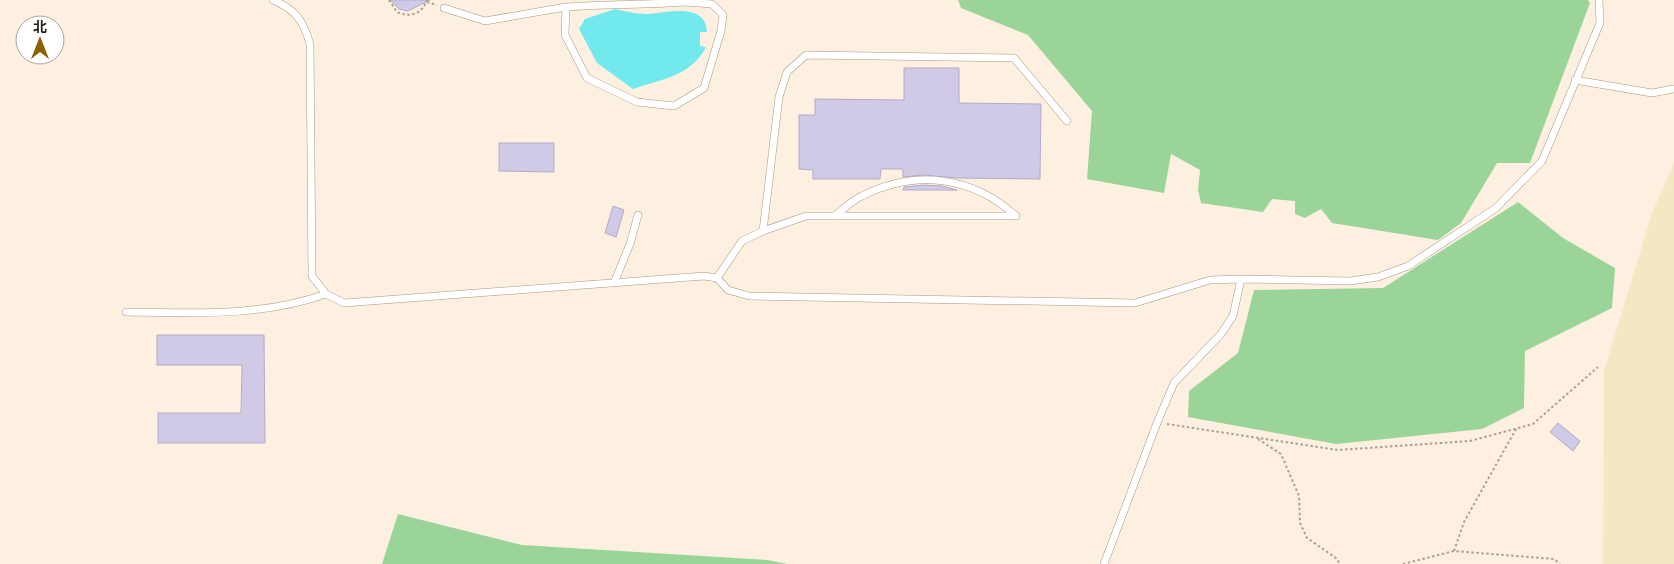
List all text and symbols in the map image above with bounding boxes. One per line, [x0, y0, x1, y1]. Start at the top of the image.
north arrow [15, 15, 65, 65]
text: 北 [33, 18, 47, 36]

